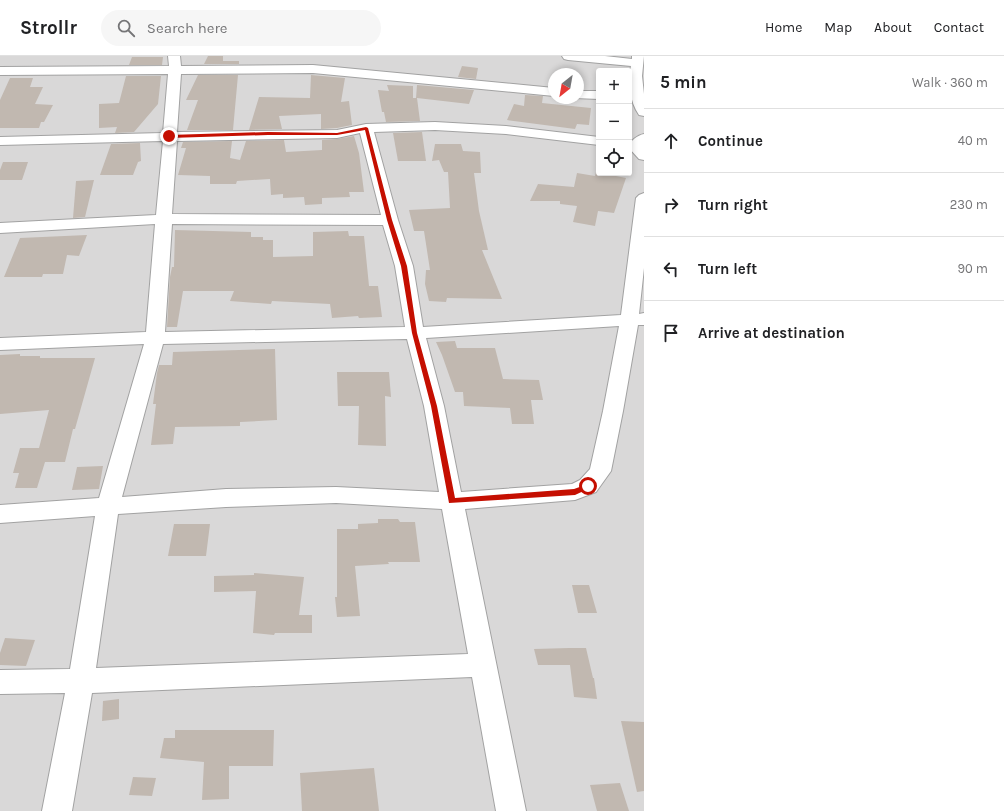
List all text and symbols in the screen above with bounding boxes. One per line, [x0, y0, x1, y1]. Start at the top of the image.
search box [101, 10, 381, 46]
text: Strollr [20, 17, 77, 39]
icon: search [115, 17, 137, 39]
text: Search here [147, 19, 228, 37]
text: Home [765, 19, 802, 36]
text: Map [824, 19, 852, 36]
text: About [874, 19, 912, 36]
text: Contact [934, 19, 984, 36]
north arrow [548, 68, 584, 104]
map controls [596, 68, 632, 176]
button: + [596, 68, 632, 104]
text: 5 min [660, 72, 707, 92]
text: Walk · 360 m [912, 75, 988, 90]
button: − [596, 104, 632, 140]
route end [160, 127, 178, 145]
icon: ahead [660, 130, 682, 152]
text: Continue [698, 132, 763, 150]
text: 40 m [958, 133, 988, 148]
button: locate [596, 140, 632, 176]
icon: right [660, 194, 682, 216]
text: Turn right [698, 196, 768, 214]
text: 230 m [950, 197, 988, 212]
icon: left [660, 258, 682, 280]
text: Turn left [698, 260, 757, 278]
text: 90 m [957, 261, 988, 276]
icon: arrive [660, 322, 682, 344]
text: Arrive at destination [698, 324, 845, 342]
route start [579, 477, 597, 495]

